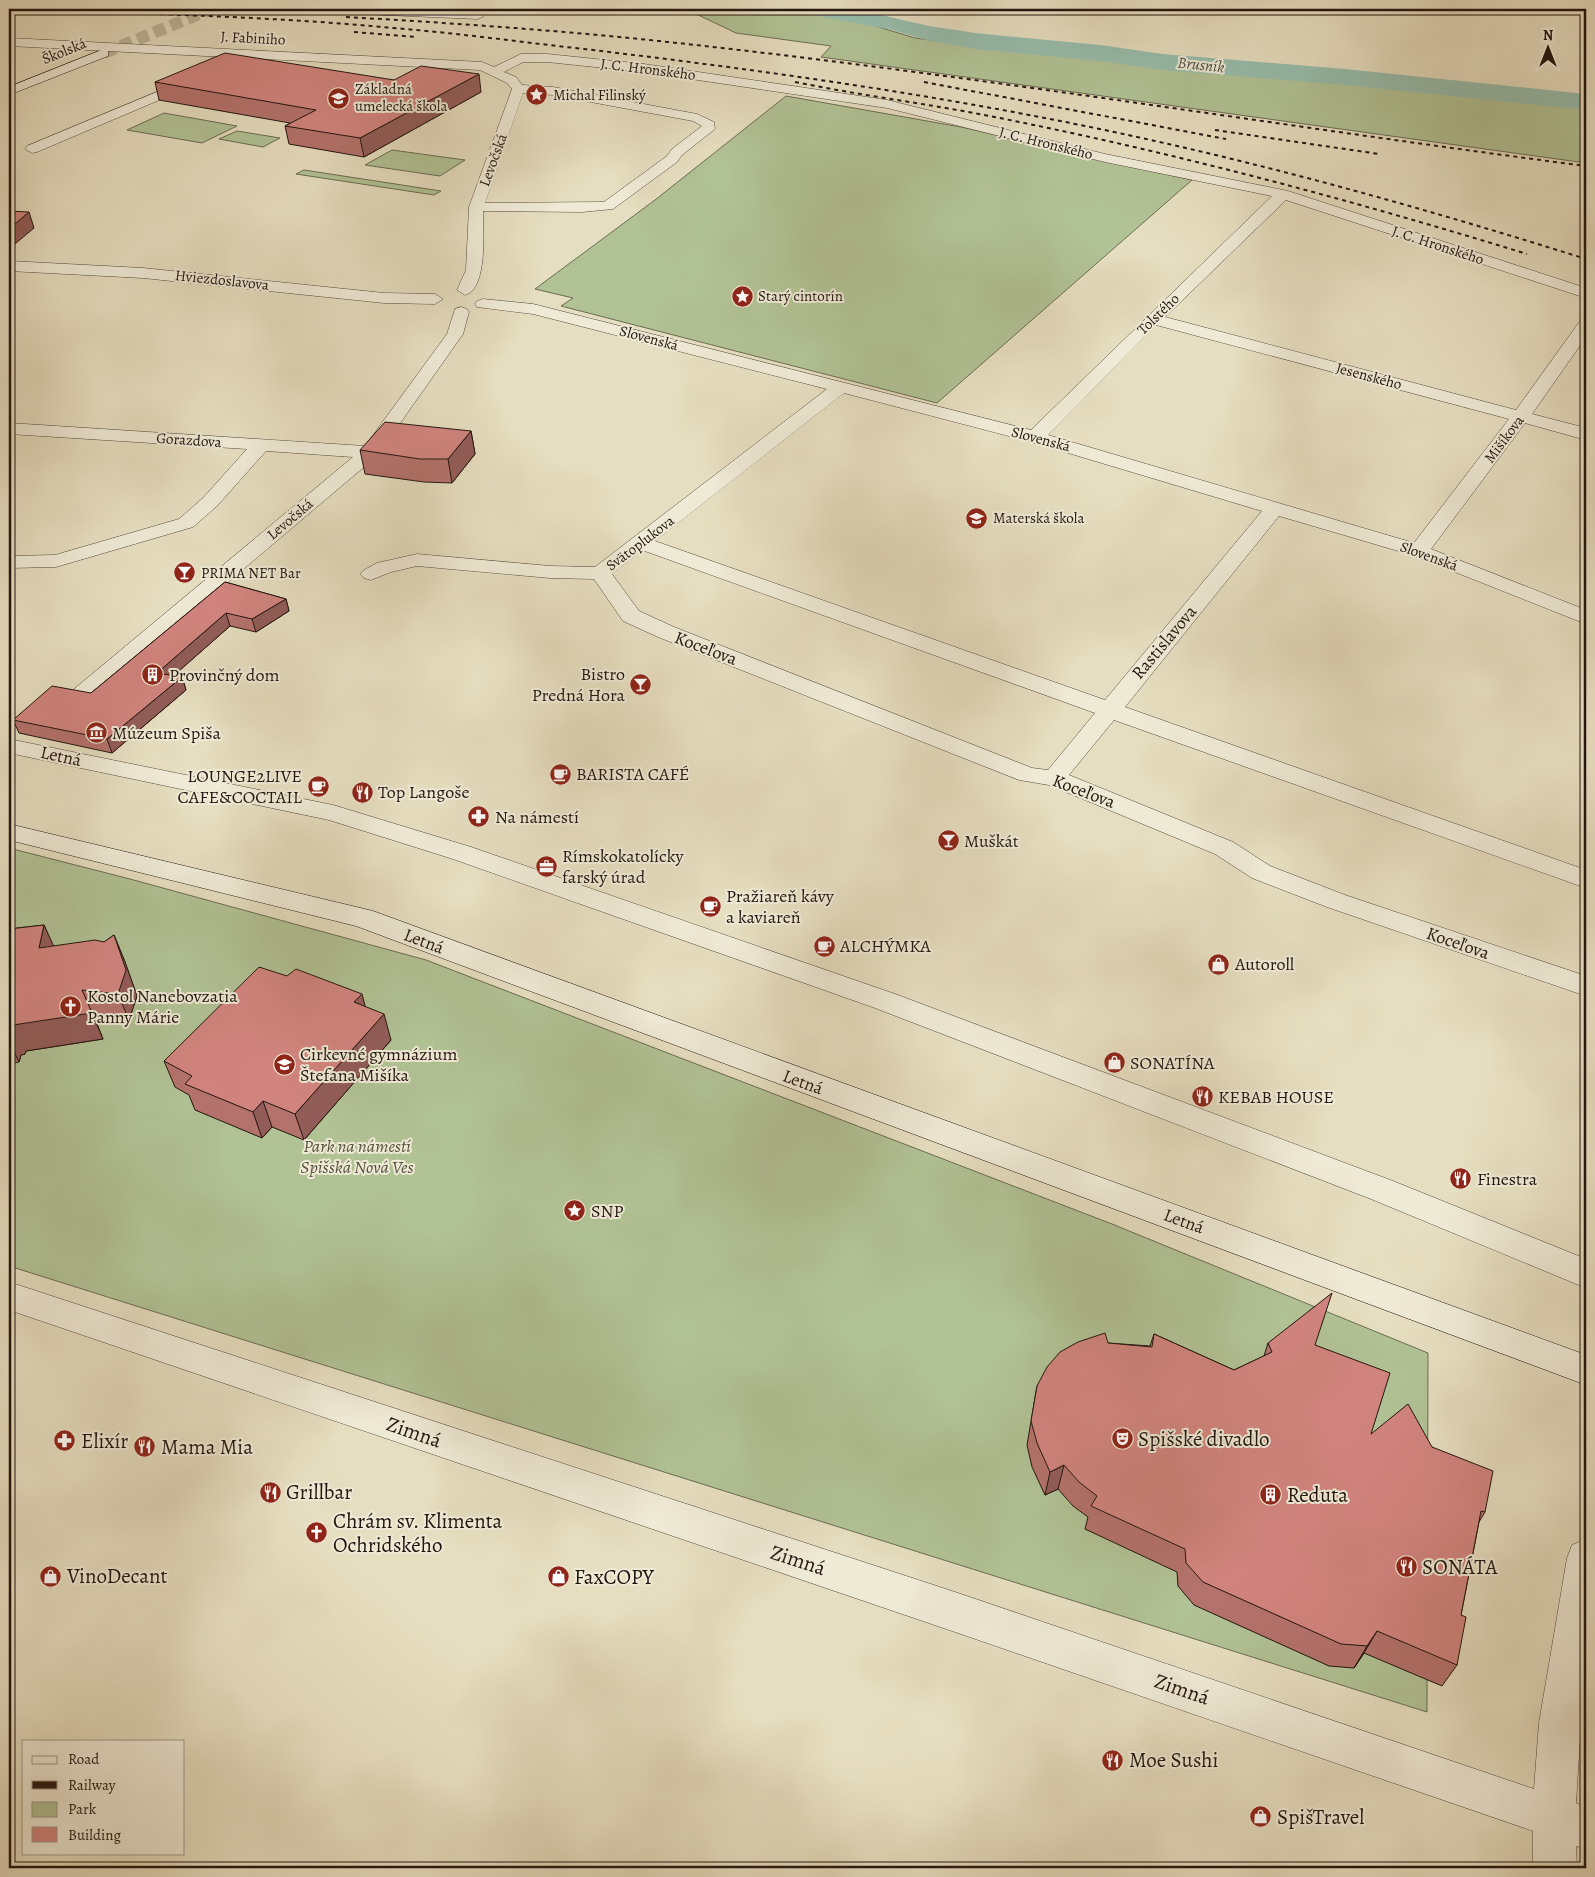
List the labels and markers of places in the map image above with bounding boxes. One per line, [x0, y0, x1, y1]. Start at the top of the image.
place label: Základná umelecká škola [355, 79, 447, 116]
place icon: Michal Filinský [525, 83, 549, 107]
place label: Michal Filinský [553, 85, 646, 105]
school or university icon: Základná umelecká škola [327, 86, 351, 110]
place icon: Starý cintorín [730, 284, 754, 308]
place label: Starý cintorín [758, 286, 843, 306]
school or university icon: Materská škola [965, 506, 989, 530]
place label: Materská škola [993, 508, 1084, 528]
bar icon: PRIMA NET Bar [173, 561, 197, 585]
place label: PRIMA NET Bar [201, 563, 301, 583]
place label: Bistro Predná Hora [532, 662, 626, 707]
building icon: Provinčný dom [141, 663, 165, 687]
place label: Provinčný dom [169, 663, 279, 687]
bar icon: Bistro Predná Hora [629, 672, 653, 696]
museum icon: Múzeum Spiša [84, 721, 108, 745]
place label: Múzeum Spiša [112, 721, 222, 745]
cafe icon: BARISTA CAFÉ [548, 762, 572, 786]
place label: BARISTA CAFÉ [576, 762, 689, 786]
place label: LOUNGE2LIVE CAFE&COCTAIL [177, 764, 303, 809]
cafe icon: LOUNGE2LIVE CAFE&COCTAIL [306, 774, 330, 798]
restaurant icon: Top Langoše [350, 780, 374, 804]
place label: Top Langoše [378, 780, 469, 804]
pharmacy icon: Na námestí [467, 805, 491, 829]
place label: Na námestí [495, 805, 579, 829]
bar icon: Muškát [936, 829, 960, 853]
place label: Muškát [964, 829, 1019, 853]
place label: Rímskokatolícky farský úrad [562, 844, 685, 889]
office icon: Rímskokatolícky farský úrad [534, 854, 558, 878]
place label: Pražiareň kávy a kaviareň [726, 884, 835, 929]
cafe icon: Pražiareň kávy a kaviareň [698, 894, 722, 918]
cafe icon: ALCHÝMKA [812, 934, 836, 958]
place label: ALCHÝMKA [839, 934, 931, 958]
shop icon: Autoroll [1207, 952, 1231, 976]
place label: Autoroll [1234, 952, 1295, 976]
place label: Kostol Nanebovzatia Panny Márie [87, 984, 238, 1029]
church icon: Kostol Nanebovzatia Panny Márie [59, 994, 83, 1018]
place label: Cirkevné gymnázium Štefana Mišíka [300, 1042, 457, 1087]
shop icon: SONATÍNA [1102, 1051, 1126, 1075]
place label: SONATÍNA [1130, 1051, 1215, 1075]
school or university icon: Cirkevné gymnázium Štefana Mišíka [272, 1052, 296, 1076]
restaurant icon: KEBAB HOUSE [1190, 1085, 1214, 1109]
place label: KEBAB HOUSE [1218, 1085, 1334, 1109]
restaurant icon: Finestra [1449, 1167, 1473, 1191]
place label: Finestra [1477, 1167, 1538, 1191]
place icon: SNP [563, 1199, 587, 1223]
place label: SNP [591, 1199, 623, 1223]
place label: Spišské divadlo [1138, 1425, 1269, 1453]
place label: Elixír [81, 1427, 128, 1455]
theatre icon: Spišské divadlo [1110, 1427, 1134, 1451]
pharmacy icon: Elixír [53, 1429, 77, 1453]
place label: Mama Mia [161, 1433, 253, 1461]
restaurant icon: Mama Mia [133, 1435, 157, 1459]
place label: Grillbar [286, 1478, 352, 1506]
restaurant icon: Grillbar [258, 1480, 282, 1504]
place label: Reduta [1287, 1481, 1348, 1509]
building icon: Reduta [1259, 1483, 1283, 1507]
place label: Chrám sv. Klimenta Ochridského [333, 1507, 503, 1559]
church icon: Chrám sv. Klimenta Ochridského [305, 1521, 329, 1545]
place label: SONÁTA [1422, 1553, 1498, 1581]
restaurant icon: SONÁTA [1394, 1555, 1418, 1579]
place label: VinoDecant [66, 1562, 168, 1590]
place label: FaxCOPY [574, 1563, 655, 1591]
shop icon: VinoDecant [39, 1564, 63, 1588]
shop icon: FaxCOPY [546, 1565, 570, 1589]
place label: Moe Sushi [1129, 1746, 1219, 1774]
restaurant icon: Moe Sushi [1101, 1748, 1125, 1772]
place label: SpišTravel [1277, 1803, 1364, 1831]
shop icon: SpišTravel [1249, 1805, 1273, 1829]

